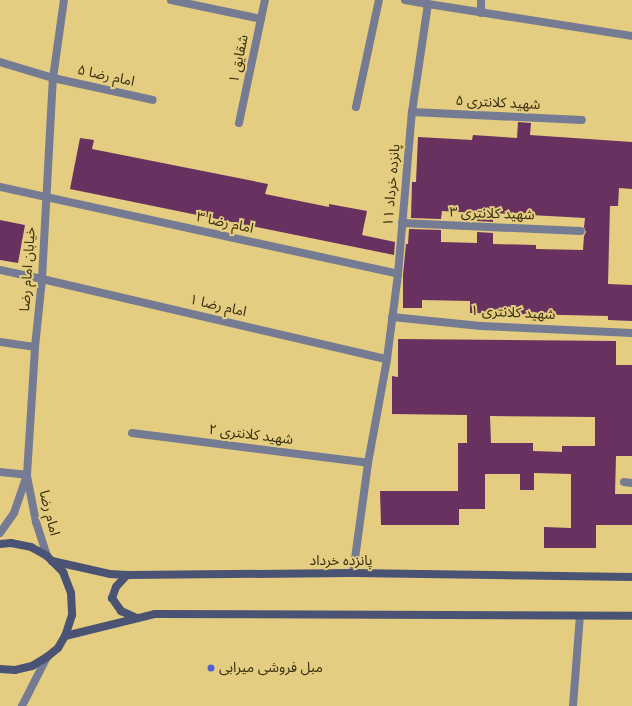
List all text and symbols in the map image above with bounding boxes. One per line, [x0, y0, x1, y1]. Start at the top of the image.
street label: شقایق ۱ [226, 33, 252, 85]
street label: امام رضا ۵ [76, 62, 136, 90]
street label: شهید کلانتری ۵ [455, 92, 541, 114]
street label: پانزده خرداد ۱۱ [380, 143, 404, 227]
street label: شهید کلانتری ۳ [449, 204, 535, 224]
street label: امام رضا ۳ [195, 209, 255, 237]
street label: خیابان امام رضا [17, 226, 39, 312]
street label: امام رضا ۱ [188, 291, 248, 321]
street label: شهید کلانتری ۱ [470, 302, 556, 324]
street label: شهید کلانتری ۲ [208, 421, 294, 449]
street label: امام رضا [35, 488, 63, 538]
street label: پانزده خرداد [309, 553, 373, 569]
place label: مبل فروشی میرابی [219, 660, 323, 676]
marker: مبل فروشی میرابی [206, 663, 216, 673]

